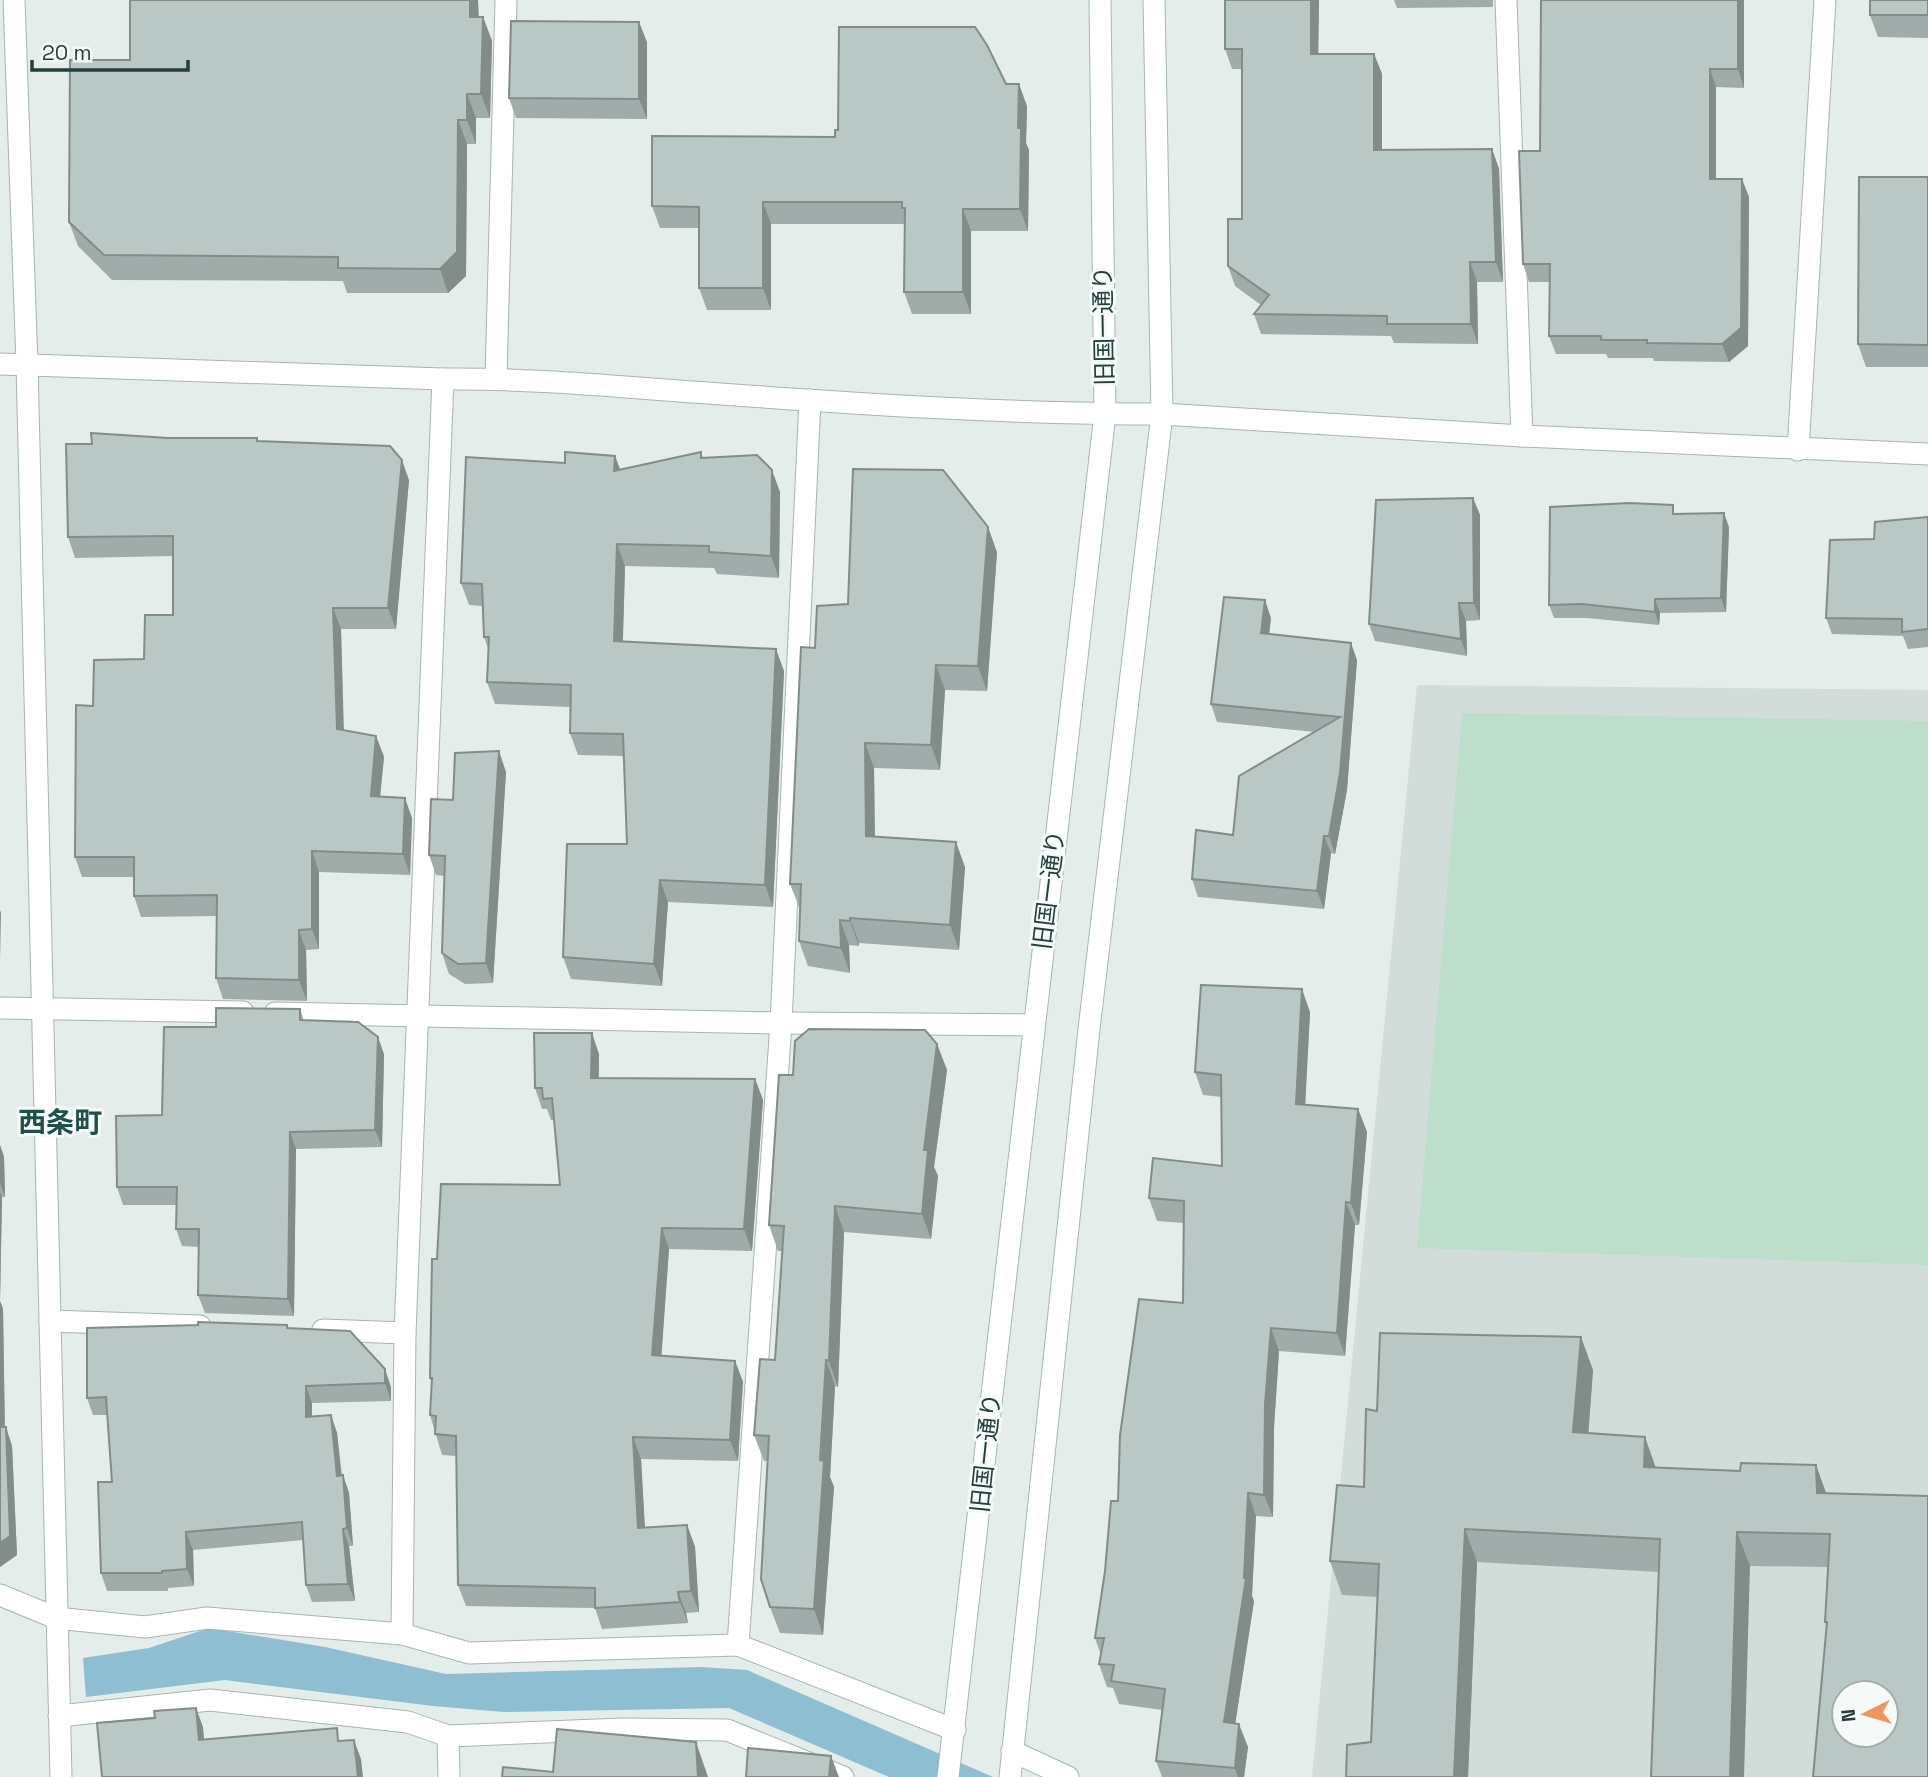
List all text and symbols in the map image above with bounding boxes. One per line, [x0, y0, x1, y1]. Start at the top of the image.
scale bar [32, 28, 187, 72]
text: 20 m [42, 39, 92, 66]
street label: 旧国一通り [1087, 266, 1120, 386]
street label: 旧国一通り [1026, 828, 1071, 951]
district label: 西条町 [18, 1104, 102, 1140]
street label: 旧国一通り [964, 1392, 1007, 1514]
north arrow [1830, 1679, 1900, 1749]
text: N [1836, 1708, 1862, 1723]

